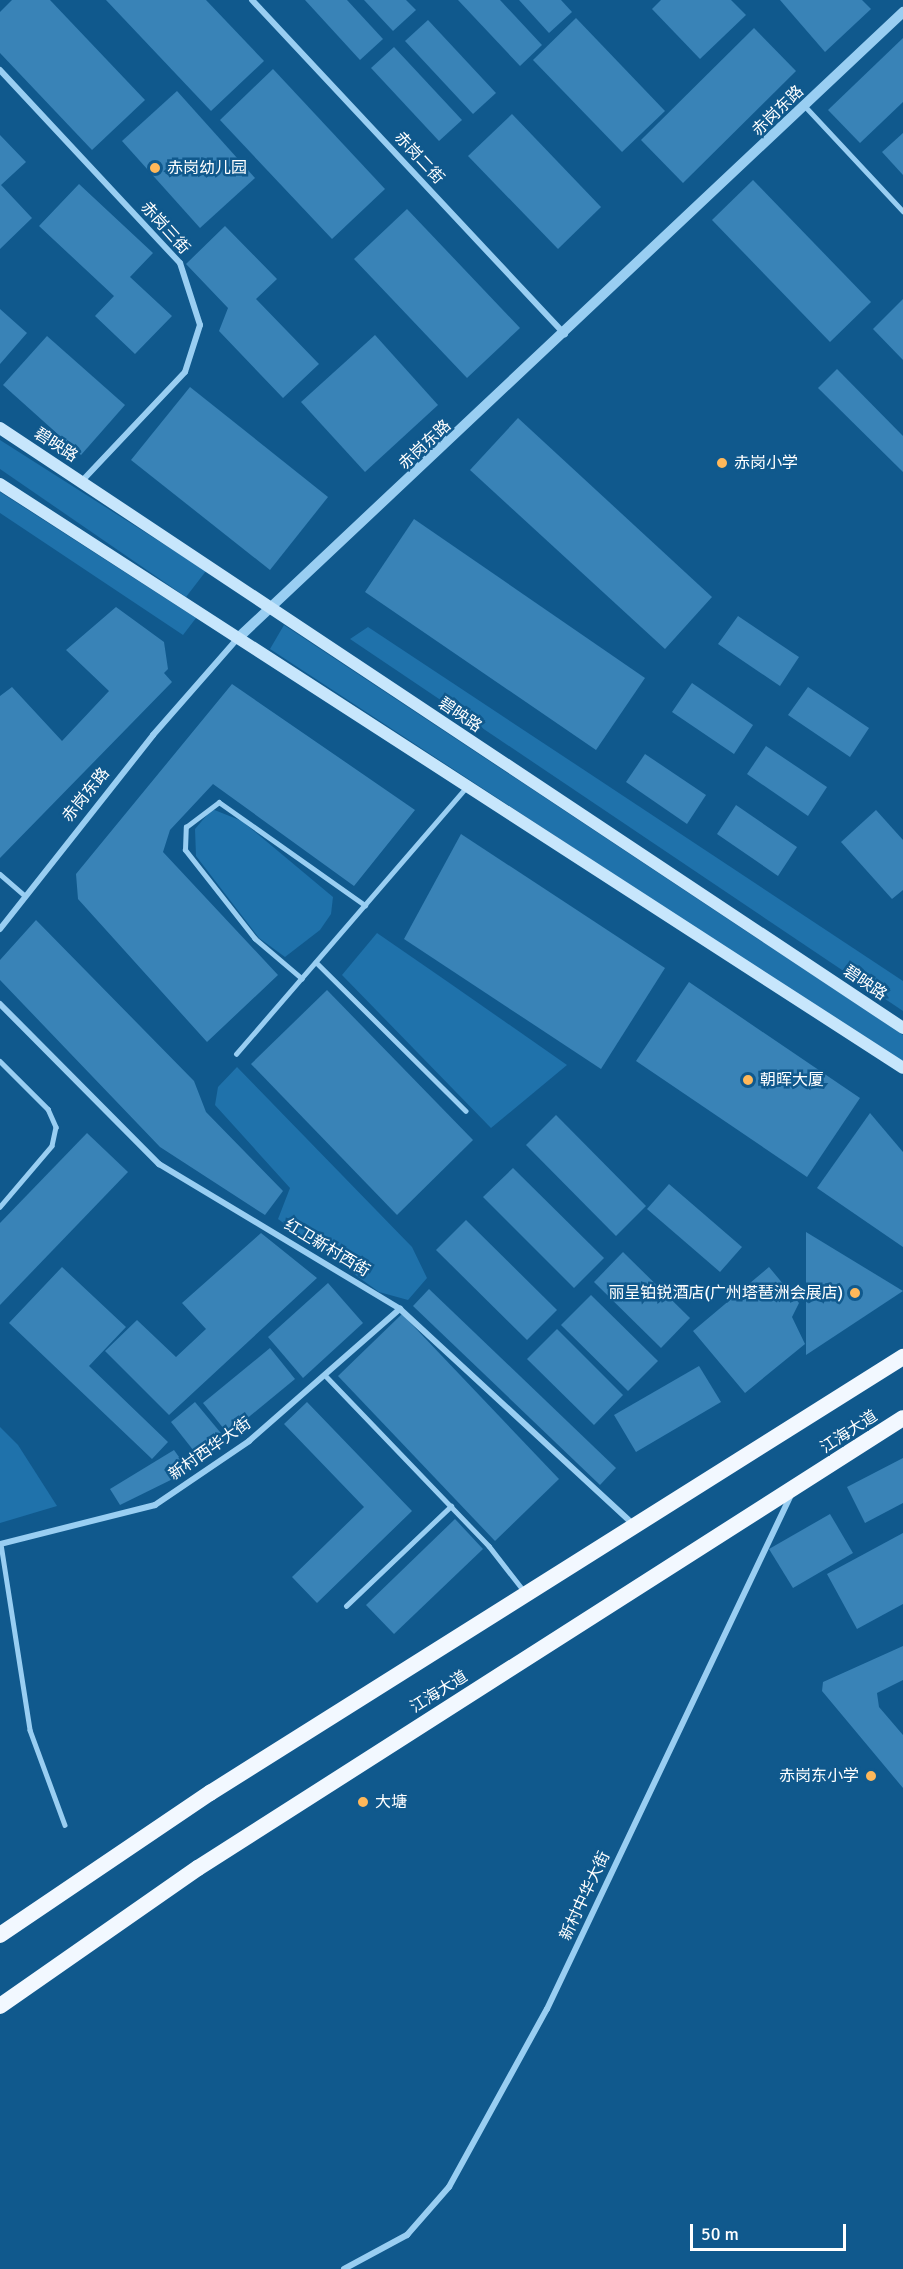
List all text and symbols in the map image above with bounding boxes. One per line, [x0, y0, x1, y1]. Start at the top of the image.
street label: 赤岗东路 [748, 82, 808, 140]
street label: 赤岗二街 [390, 128, 448, 188]
place label: 赤岗幼儿园 [167, 158, 247, 178]
marker: 赤岗幼儿园 [148, 161, 162, 175]
street label: 赤岗三街 [136, 198, 194, 258]
street label: 赤岗东路 [395, 416, 455, 474]
street label: 碧映路 [31, 424, 81, 466]
place label: 赤岗小学 [734, 453, 798, 473]
marker: 赤岗小学 [715, 456, 729, 470]
street label: 碧映路 [435, 694, 485, 736]
street label: 赤岗东路 [58, 764, 114, 826]
street label: 碧映路 [840, 962, 890, 1004]
place label: 朝晖大厦 [760, 1070, 824, 1090]
marker: 朝晖大厦 [741, 1073, 755, 1087]
street label: 红卫新村西街 [281, 1215, 373, 1281]
place label: 丽呈铂锐酒店(广州塔琶洲会展店) [608, 1283, 843, 1303]
marker: 丽呈铂锐酒店(广州塔琶洲会展店) [848, 1286, 862, 1300]
street label: 江海大道 [817, 1407, 881, 1457]
street label: 新村西华大街 [165, 1414, 255, 1484]
street label: 江海大道 [407, 1667, 471, 1717]
place label: 赤岗东小学 [779, 1766, 859, 1786]
marker: 赤岗东小学 [864, 1769, 878, 1783]
place label: 大塘 [375, 1792, 407, 1812]
marker: 大塘 [356, 1795, 370, 1809]
street label: 新村中华大街 [556, 1848, 614, 1944]
scale bar [693, 2212, 849, 2250]
text: 50 m [701, 2223, 739, 2245]

